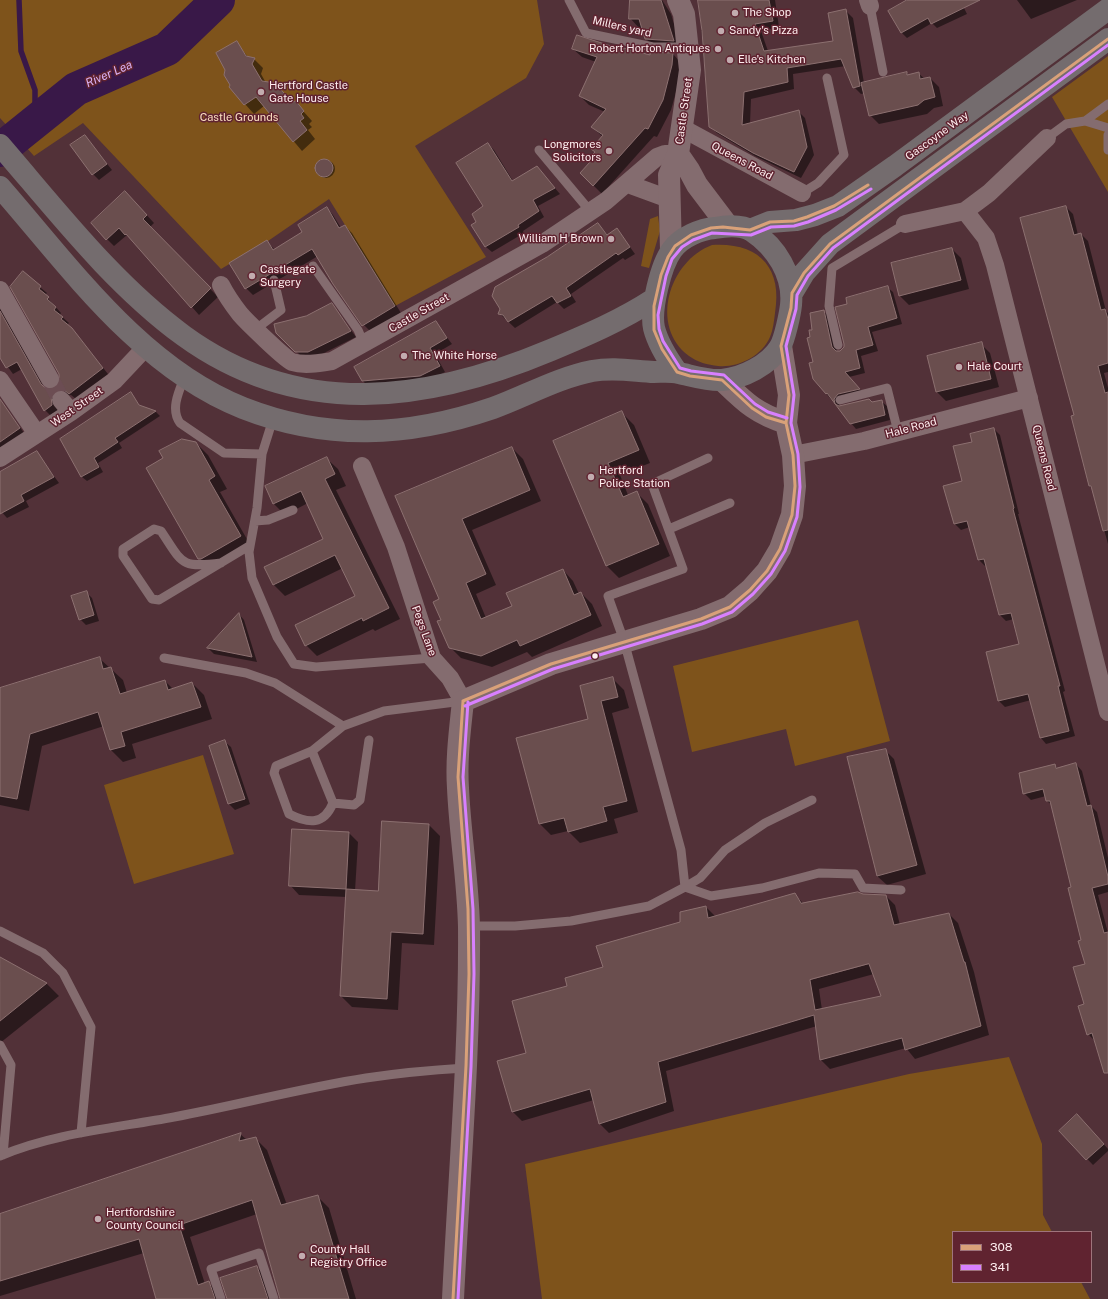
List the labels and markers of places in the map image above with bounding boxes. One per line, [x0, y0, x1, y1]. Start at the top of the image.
place label: The Shop [743, 6, 791, 20]
marker: The Shop [730, 8, 740, 18]
place label: Sandy's Pizza [729, 24, 798, 38]
marker: Sandy's Pizza [716, 26, 726, 36]
place label: Robert Horton Antiques [589, 42, 710, 56]
marker: Robert Horton Antiques [713, 44, 723, 54]
place label: Elle's Kitchen [738, 53, 806, 67]
marker: Elle's Kitchen [725, 55, 735, 65]
place label: Hertford Castle Gate House [269, 79, 348, 105]
marker: Hertford Castle Gate House [256, 87, 266, 97]
place label: Longmores Solicitors [544, 138, 601, 164]
marker: Longmores Solicitors [604, 146, 614, 156]
place label: William H Brown [519, 232, 603, 246]
marker: William H Brown [606, 234, 616, 244]
place label: Castlegate Surgery [260, 263, 315, 289]
marker: Castlegate Surgery [247, 271, 257, 281]
place label: The White Horse [412, 349, 497, 363]
marker: The White Horse [399, 351, 409, 361]
place label: Hale Court [967, 360, 1022, 374]
marker: Hale Court [954, 362, 964, 372]
place label: Hertford Police Station [599, 464, 670, 490]
marker: Hertford Police Station [586, 472, 596, 482]
unlabelled marker [590, 651, 600, 661]
place label: Hertfordshire County Council [106, 1206, 184, 1232]
marker: Hertfordshire County Council [93, 1214, 103, 1224]
place label: County Hall Registry Office [310, 1243, 387, 1269]
marker: County Hall Registry Office [297, 1251, 307, 1261]

